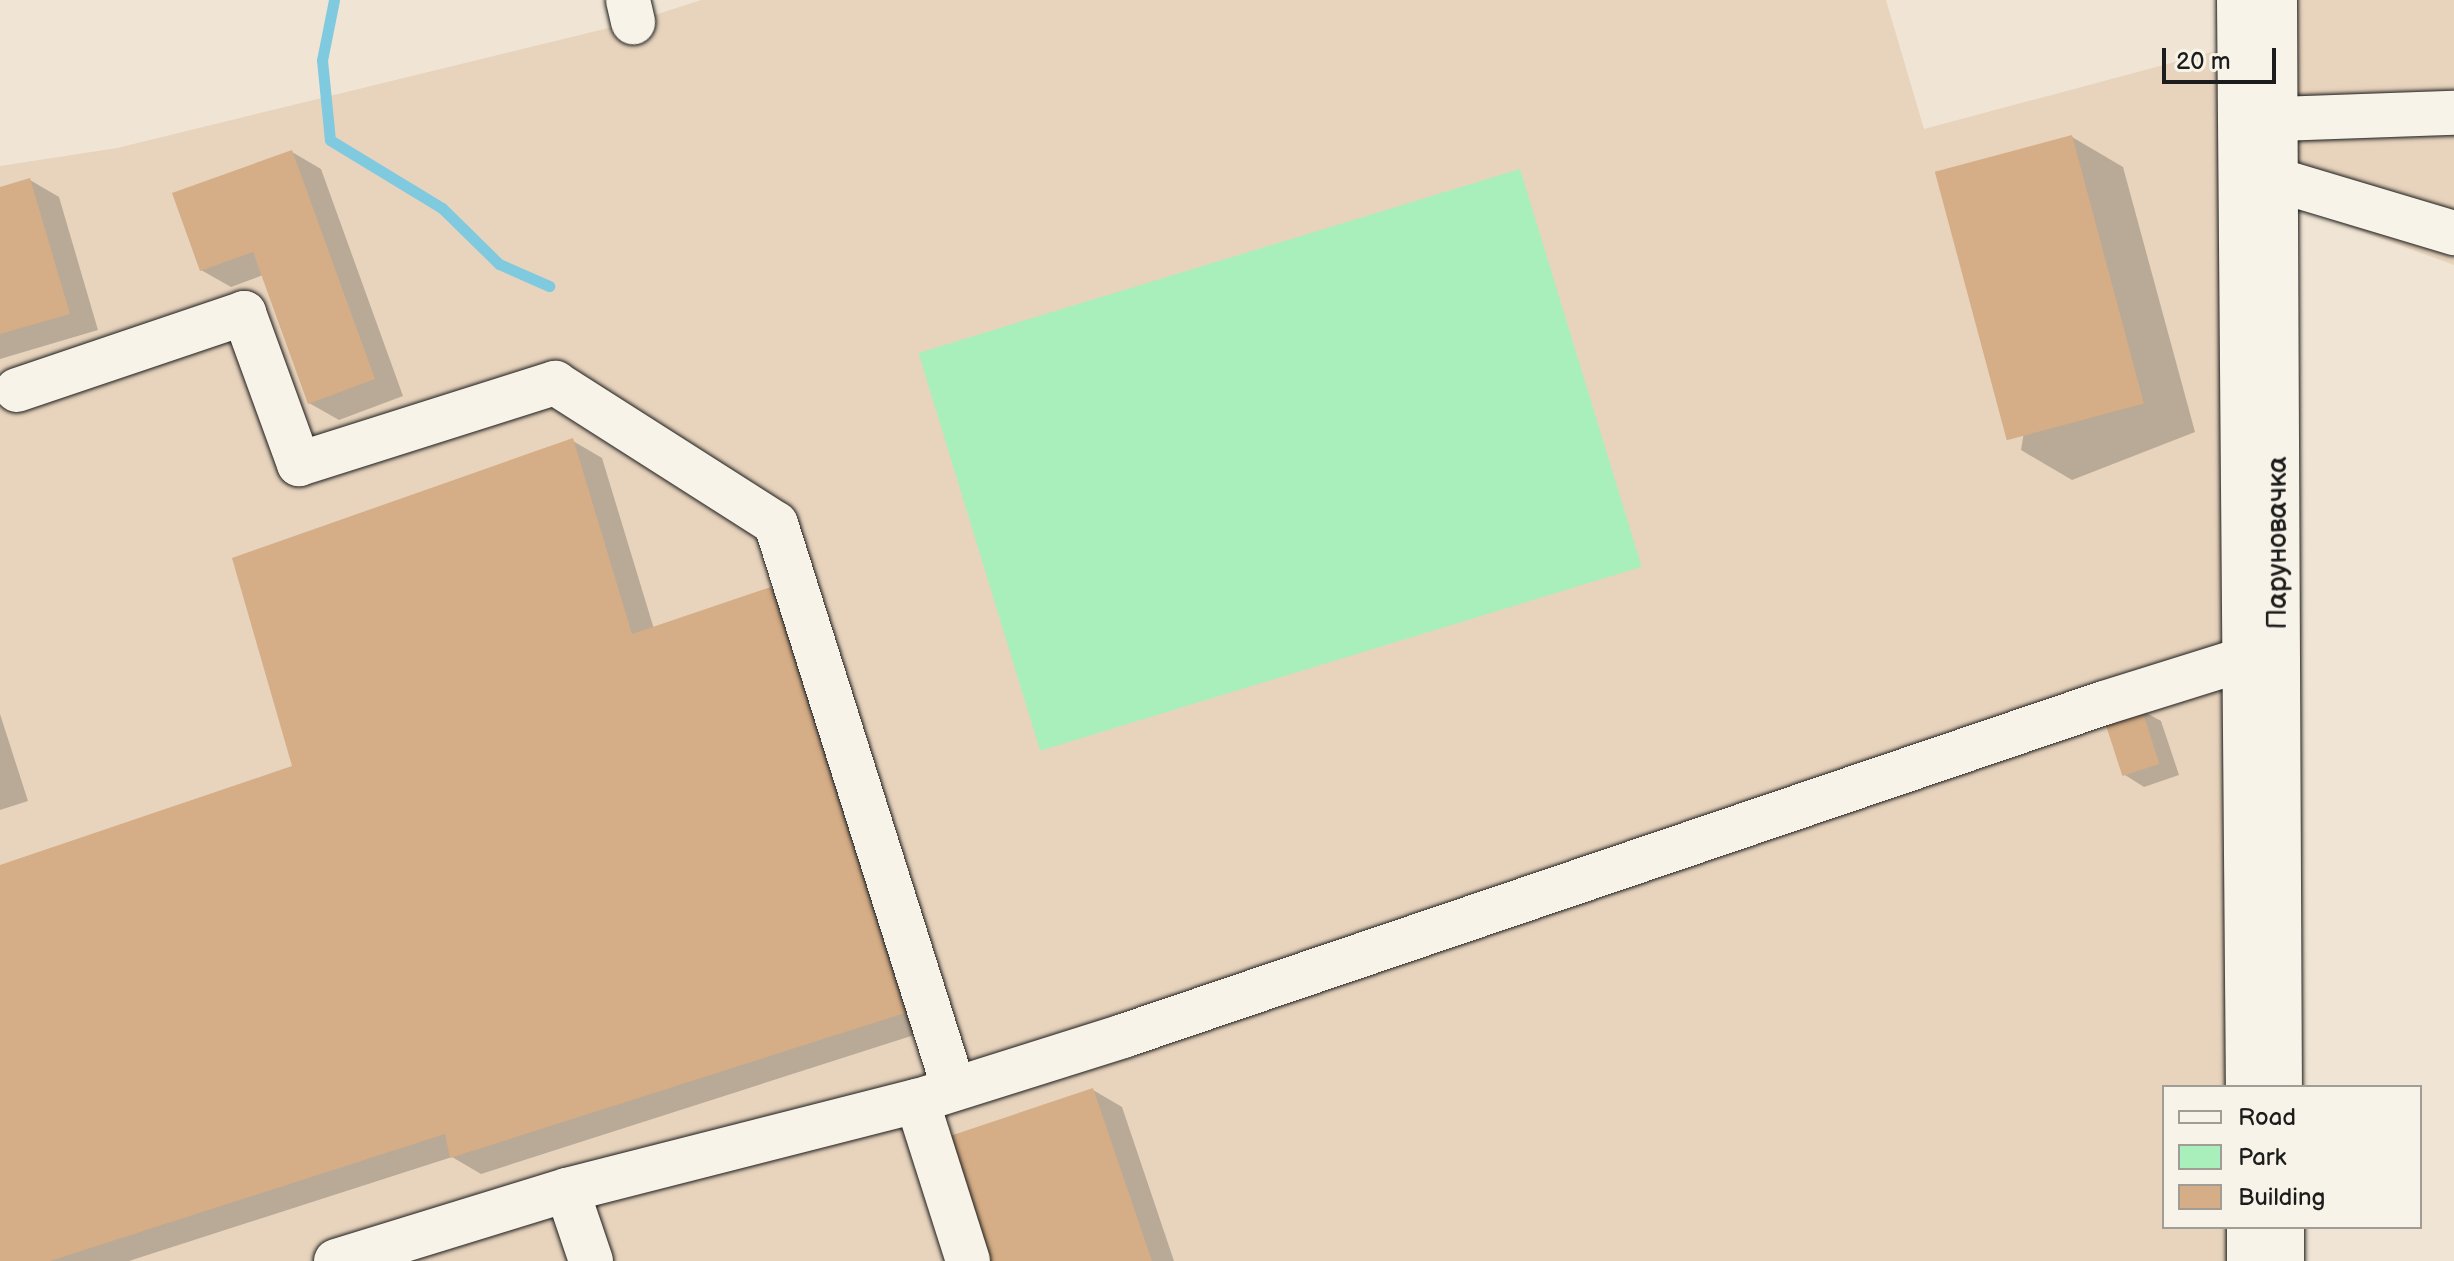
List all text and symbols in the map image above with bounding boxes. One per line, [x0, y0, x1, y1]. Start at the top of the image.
scale bar [2166, 32, 2280, 82]
text: 20 m [2176, 47, 2231, 76]
street label: Паруновачка [2261, 456, 2295, 630]
legend [2162, 1085, 2422, 1229]
text: Road [2238, 1103, 2296, 1132]
text: Park [2238, 1143, 2286, 1172]
text: Building [2238, 1183, 2325, 1212]

